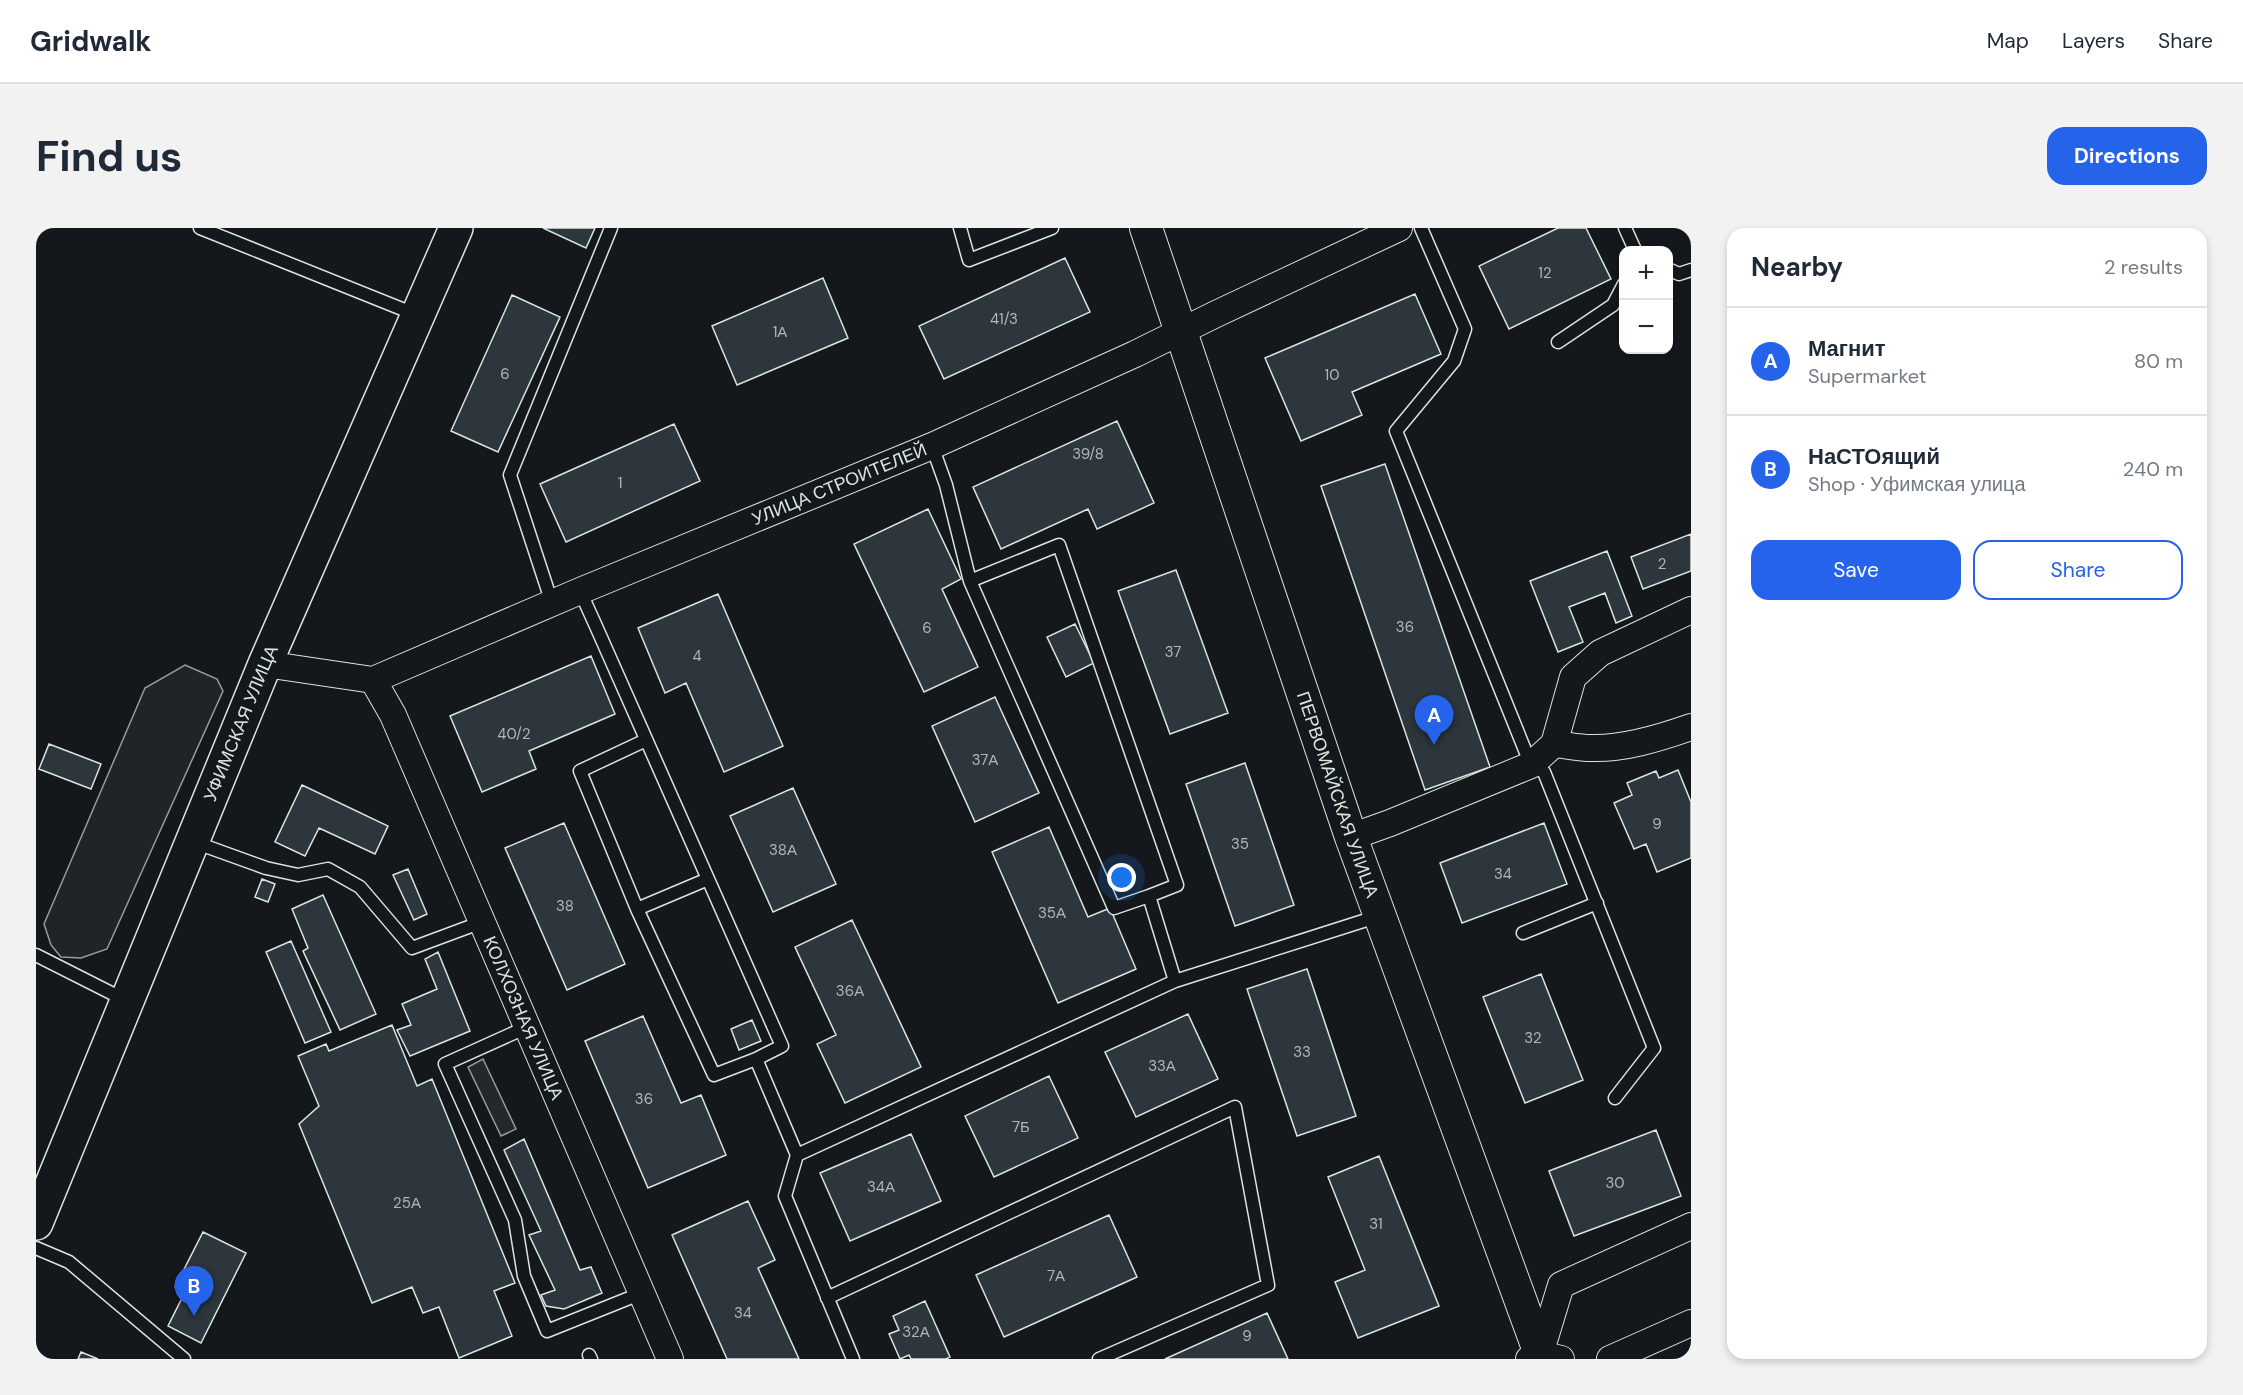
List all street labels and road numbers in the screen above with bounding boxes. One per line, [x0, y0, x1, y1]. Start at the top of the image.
street label: УЛИЦА СТРОИТЕЛЕЙ [748, 437, 931, 531]
street label: УФИМСКАЯ УЛИЦА [198, 642, 284, 805]
street label: ПЕРВОМАЙСКАЯ УЛИЦА [1291, 688, 1384, 901]
street label: КОЛХОЗНАЯ УЛИЦА [477, 932, 569, 1103]

